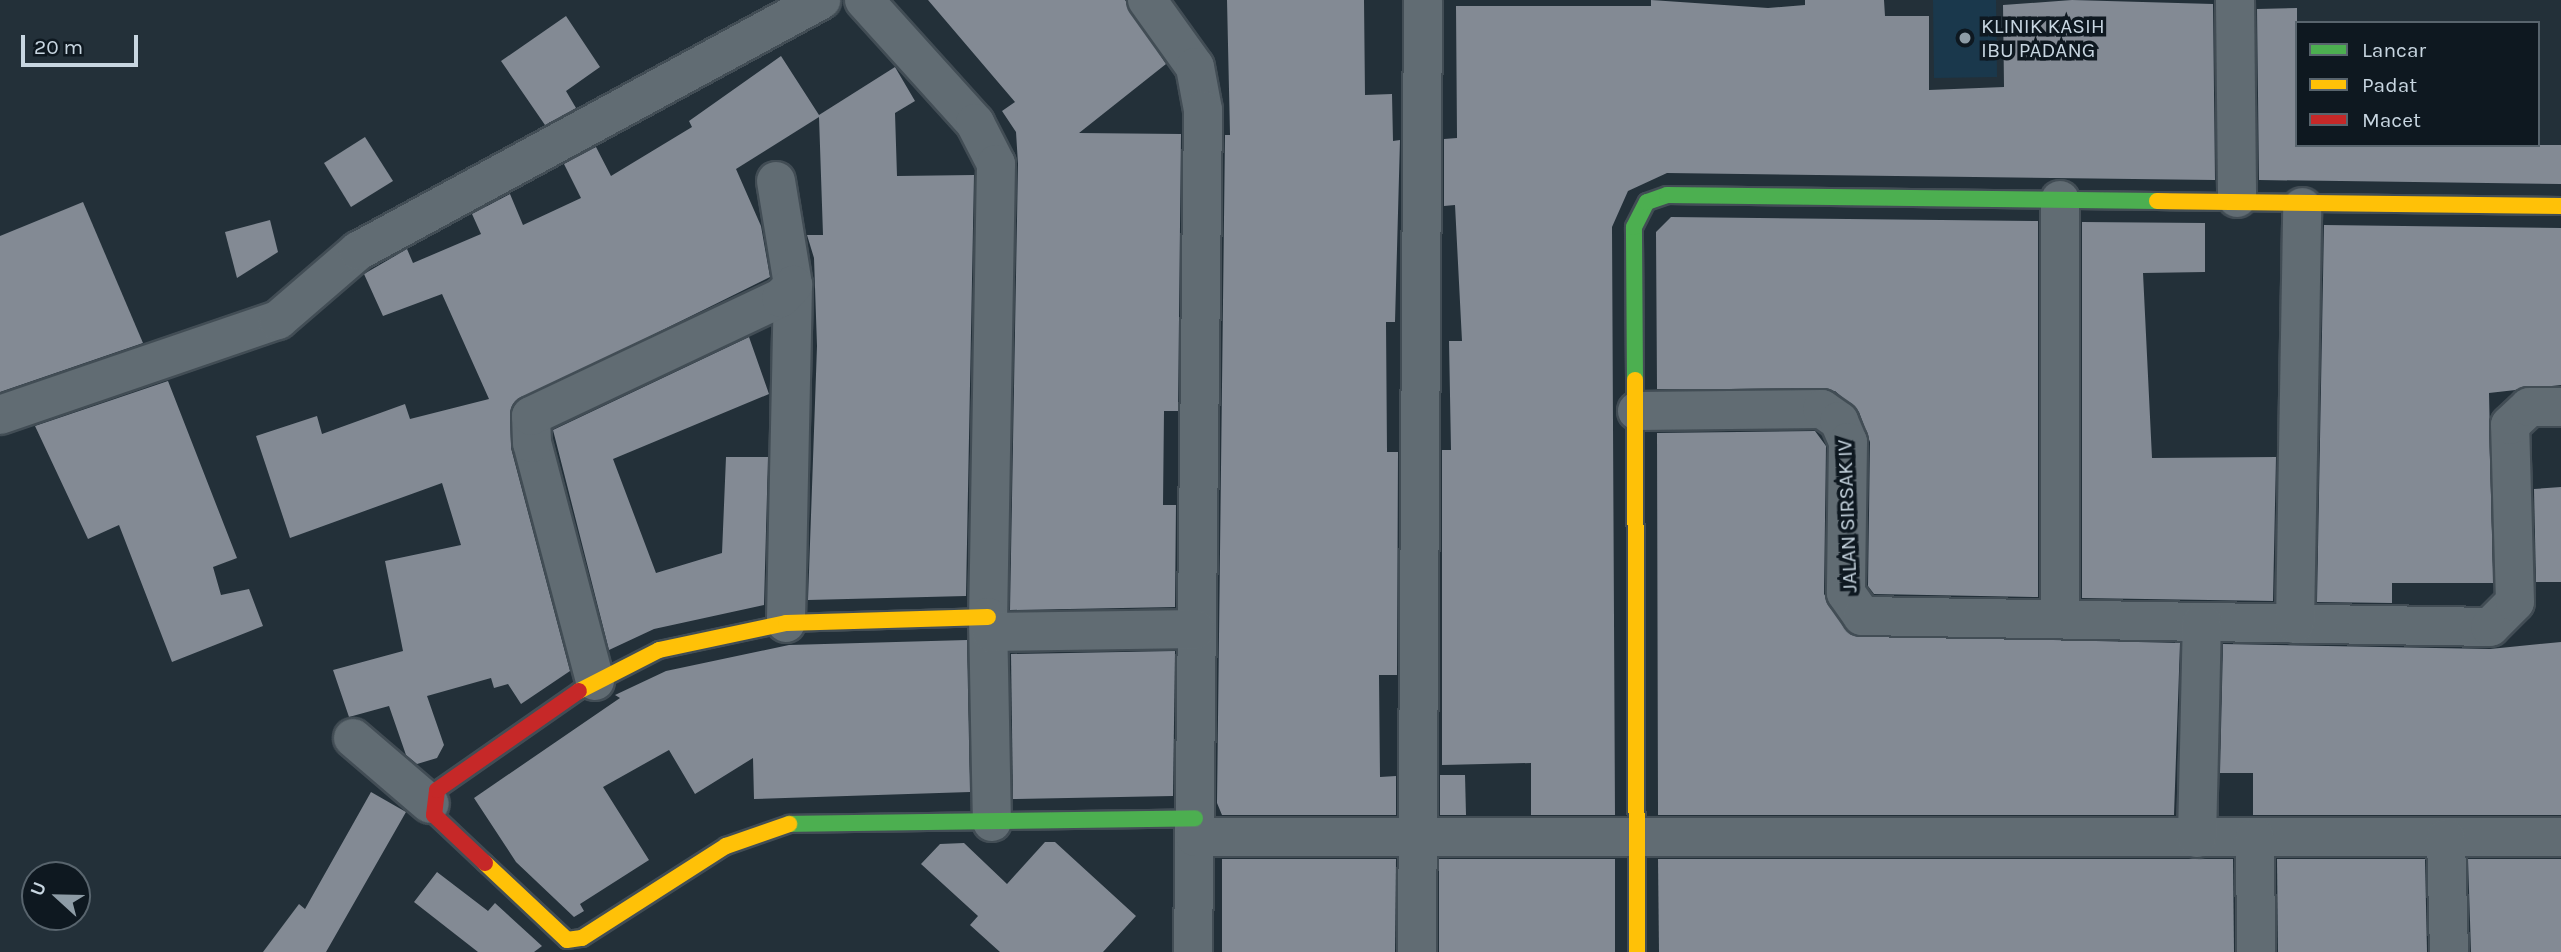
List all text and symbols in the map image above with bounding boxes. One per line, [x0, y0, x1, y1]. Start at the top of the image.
place label: KLINIK KASIH IBU PADANG [1981, 13, 2105, 63]
scale bar [24, 21, 142, 65]
legend [2295, 21, 2540, 147]
marker: KLINIK KASIH IBU PADANG [1955, 28, 1975, 48]
text: 20 m [34, 35, 83, 59]
text: Lancar [2362, 38, 2426, 62]
text: Padat [2362, 73, 2417, 97]
text: Macet [2362, 108, 2421, 132]
street label: JALAN SIRSAK IV [1832, 439, 1862, 593]
north arrow [21, 861, 91, 931]
text: U [26, 879, 51, 899]

